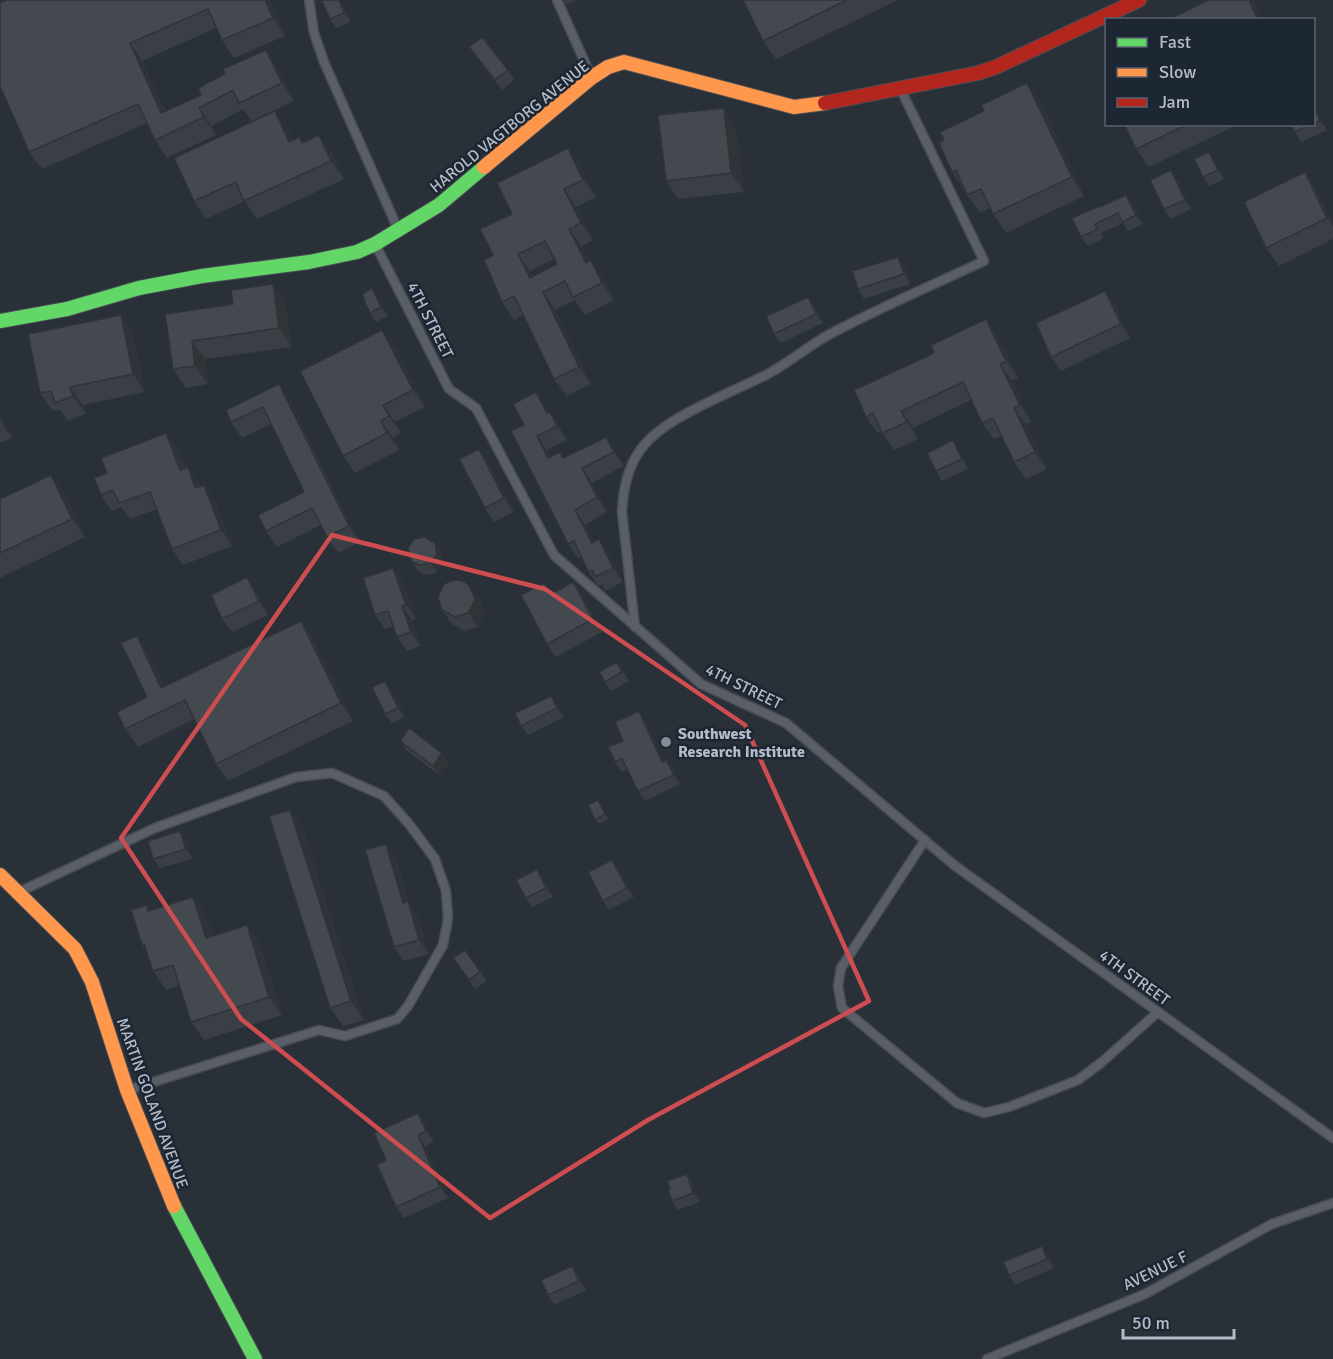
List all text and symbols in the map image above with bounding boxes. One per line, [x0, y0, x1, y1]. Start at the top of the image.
legend [1105, 18, 1315, 126]
text: Fast [1159, 31, 1191, 53]
street label: HAROLD VAGTBORG AVENUE [426, 56, 594, 197]
text: Slow [1159, 61, 1196, 83]
text: Jam [1159, 91, 1190, 113]
street label: 4TH STREET [402, 279, 458, 362]
street label: 4TH STREET [702, 660, 785, 714]
place label: Southwest Research Institute [678, 724, 805, 762]
marker: Southwest Research Institute [659, 735, 673, 749]
street label: 4TH STREET [1095, 945, 1174, 1010]
street label: MARTIN GOLAND AVENUE [112, 1015, 192, 1192]
street label: AVENUE F [1120, 1247, 1191, 1295]
scale bar [1123, 1302, 1234, 1340]
text: 50 m [1132, 1312, 1170, 1334]

